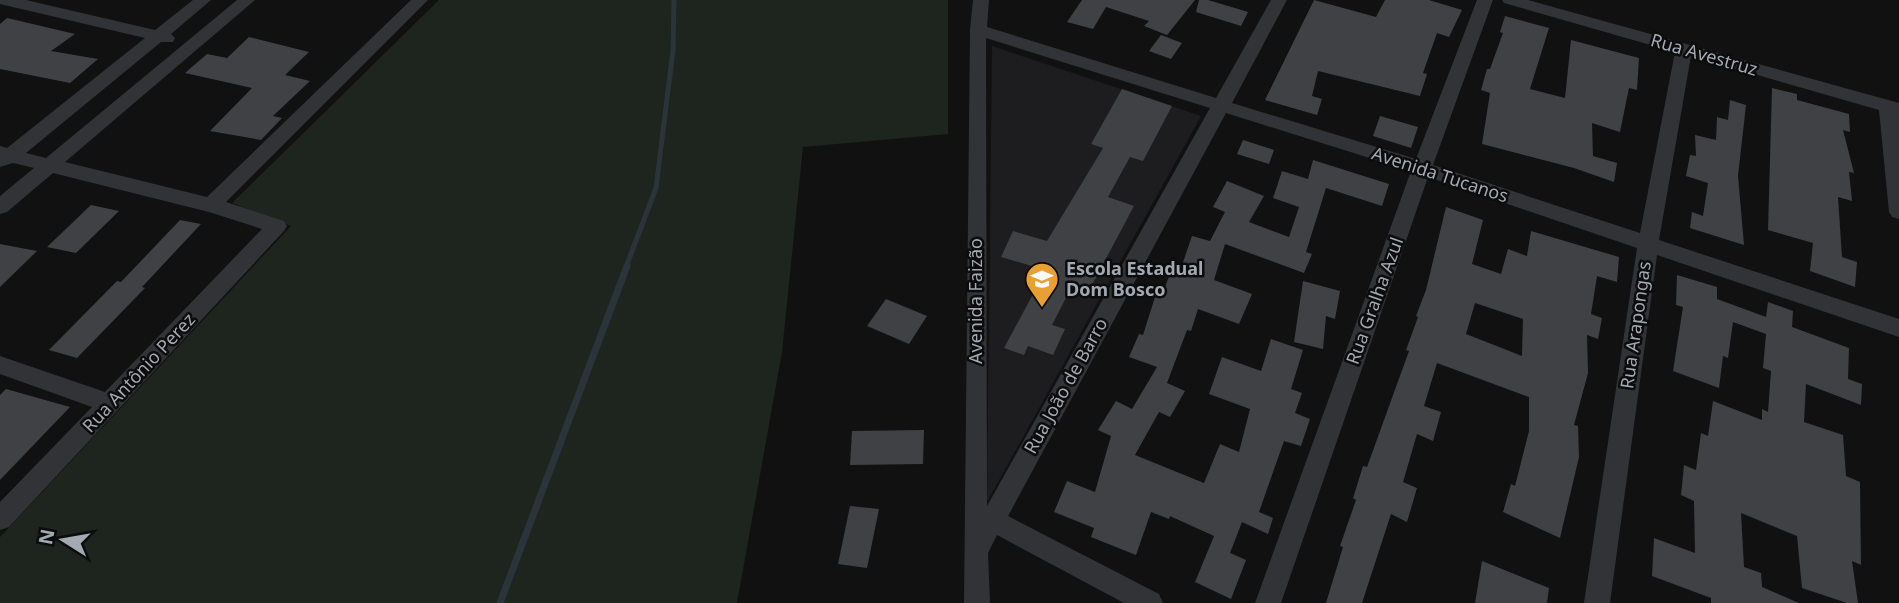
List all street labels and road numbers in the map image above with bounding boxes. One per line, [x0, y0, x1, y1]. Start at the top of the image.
street label: Rua Avestruz [1648, 27, 1760, 81]
street label: Avenida Tucanos [1369, 141, 1512, 207]
street label: Rua Gralha Azul [1340, 234, 1408, 368]
street label: Avenida Faizão [963, 238, 987, 364]
street label: Rua Arapongas [1614, 259, 1656, 390]
street label: Rua Antônio Perez [77, 307, 200, 437]
street label: Rua João de Barro [1018, 313, 1112, 458]

